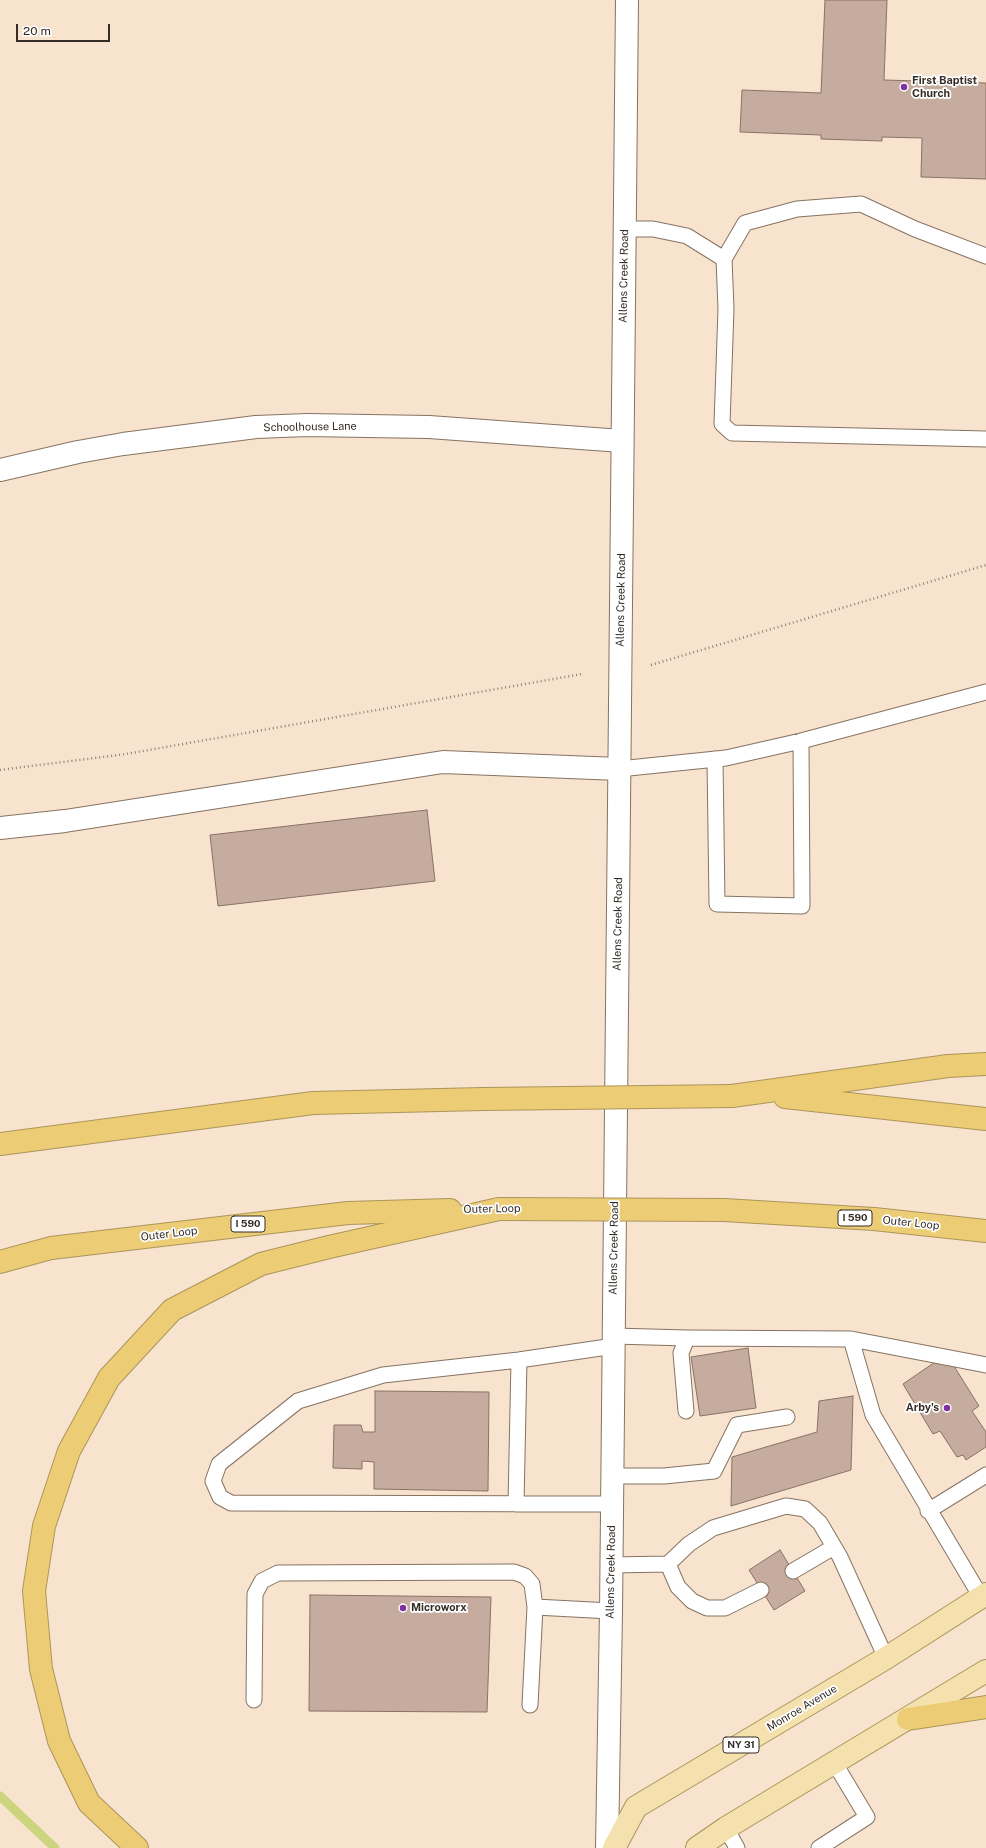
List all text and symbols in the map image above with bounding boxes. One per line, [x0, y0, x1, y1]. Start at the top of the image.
scale bar [18, 16, 112, 42]
text: 20 m [23, 24, 51, 38]
place label: First Baptist Church [912, 74, 977, 100]
marker: First Baptist Church [899, 82, 909, 92]
street label: Allens Creek Road [617, 229, 631, 323]
street label: Schoolhouse Lane [263, 420, 357, 434]
street label: Allens Creek Road [614, 553, 628, 647]
street label: Allens Creek Road [611, 877, 625, 971]
street label: Allens Creek Road [607, 1201, 621, 1295]
street label: Outer Loop [463, 1202, 521, 1216]
road number: I 590 [838, 1210, 872, 1226]
street label: Outer Loop [882, 1213, 940, 1233]
road number: I 590 [231, 1216, 265, 1232]
street label: Outer Loop [140, 1224, 198, 1244]
place label: Arby's [906, 1401, 939, 1415]
marker: Arby's [942, 1403, 952, 1413]
street label: Allens Creek Road [604, 1525, 618, 1619]
place label: Microworx [411, 1601, 467, 1615]
marker: Microworx [398, 1603, 408, 1613]
street label: Monroe Avenue [765, 1682, 839, 1734]
road number: NY 31 [723, 1737, 759, 1753]

